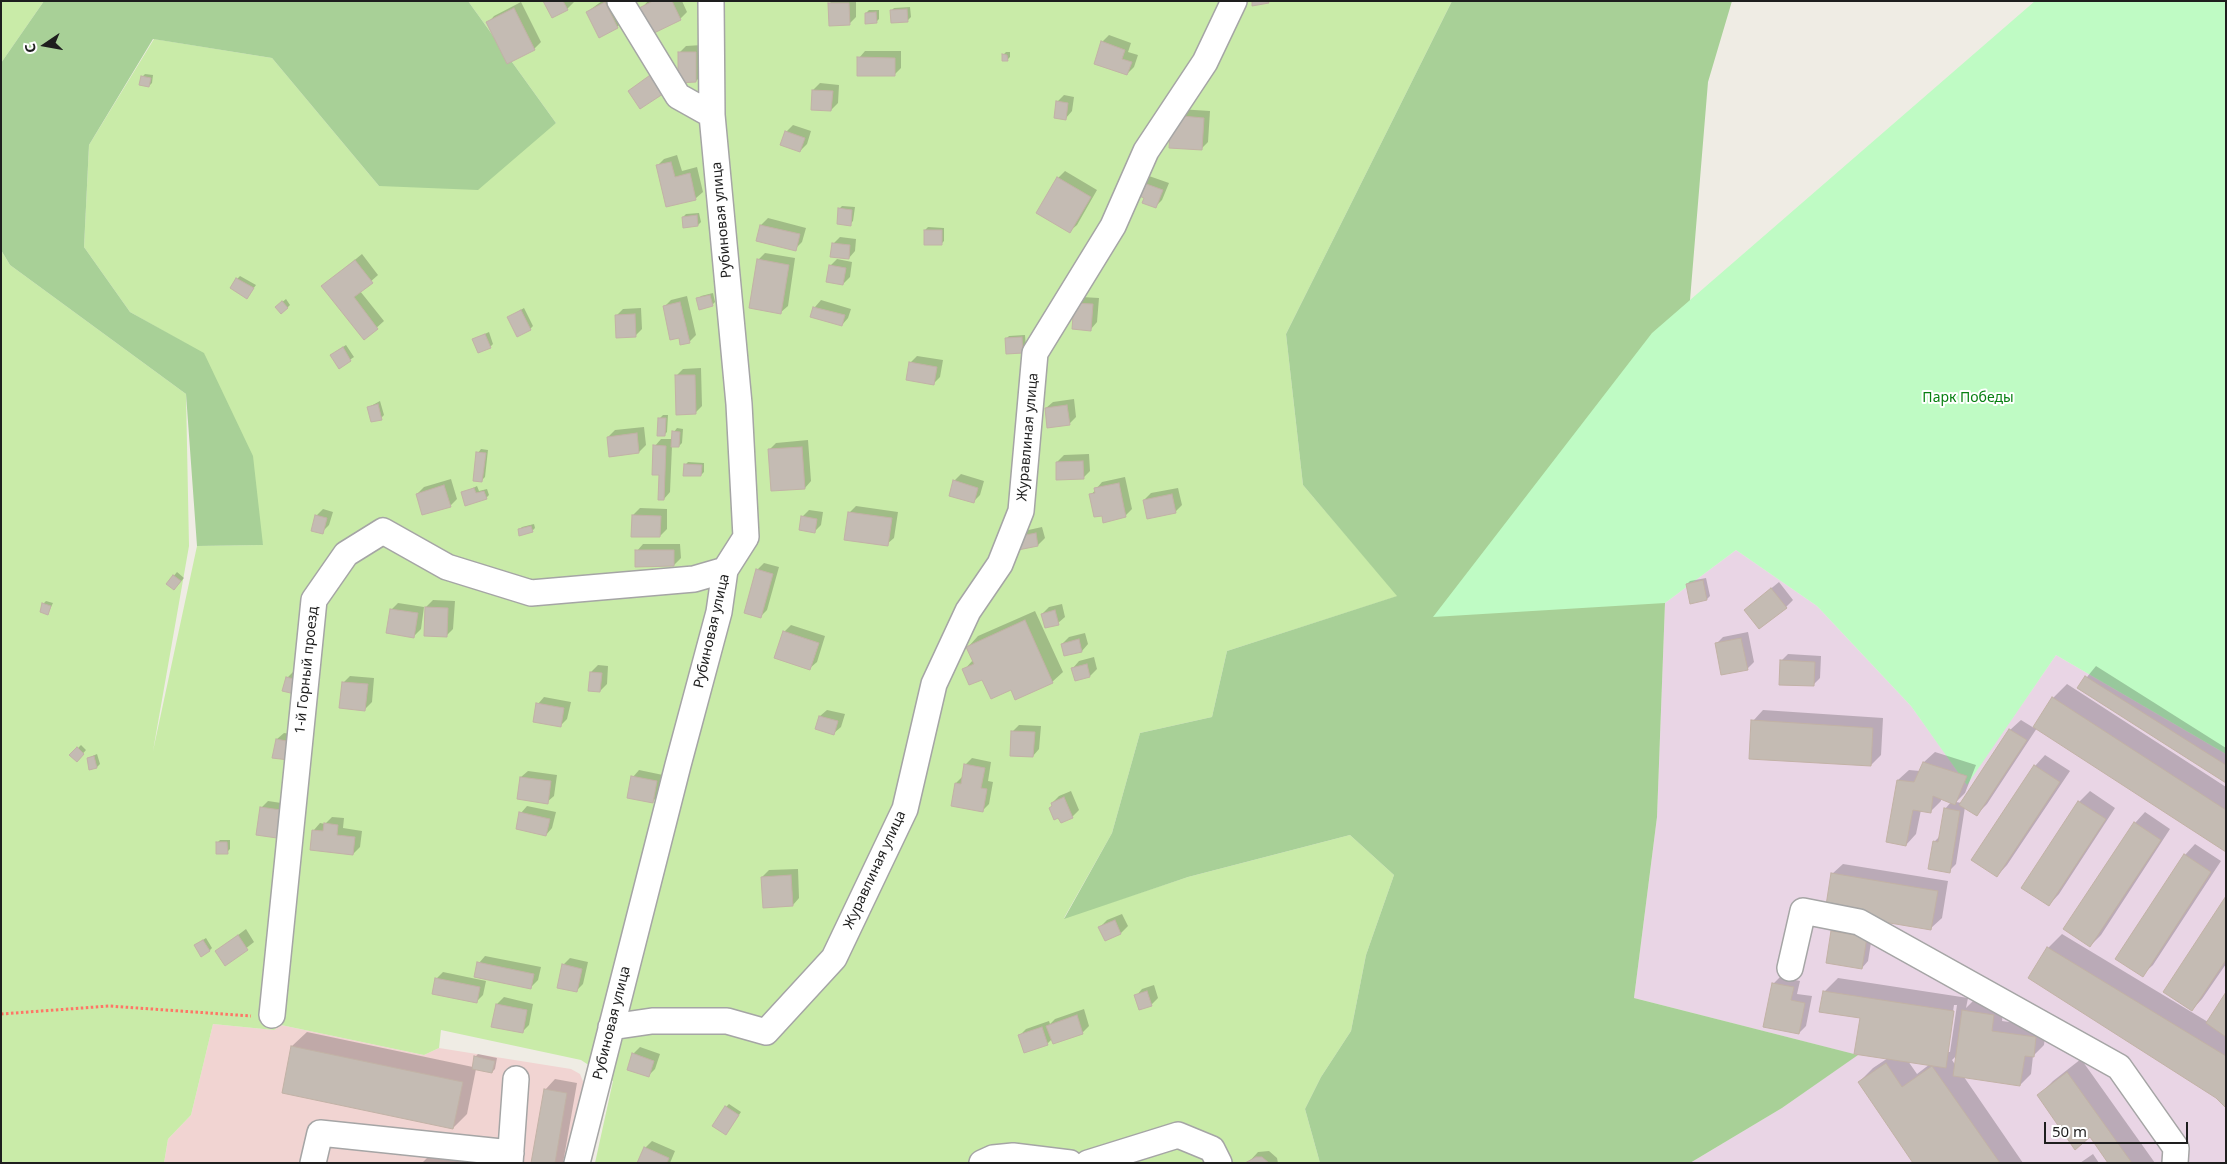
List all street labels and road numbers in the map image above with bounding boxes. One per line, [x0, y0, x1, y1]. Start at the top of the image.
street label: Рубиновая улица [709, 161, 735, 279]
street label: Журавлиная улица [1014, 372, 1042, 502]
street label: Рубиновая улица [691, 572, 733, 690]
street label: 1-й Горный проезд [292, 605, 322, 735]
street label: Журавлиная улица [840, 808, 910, 932]
street label: Рубиновая улица [590, 964, 634, 1082]

